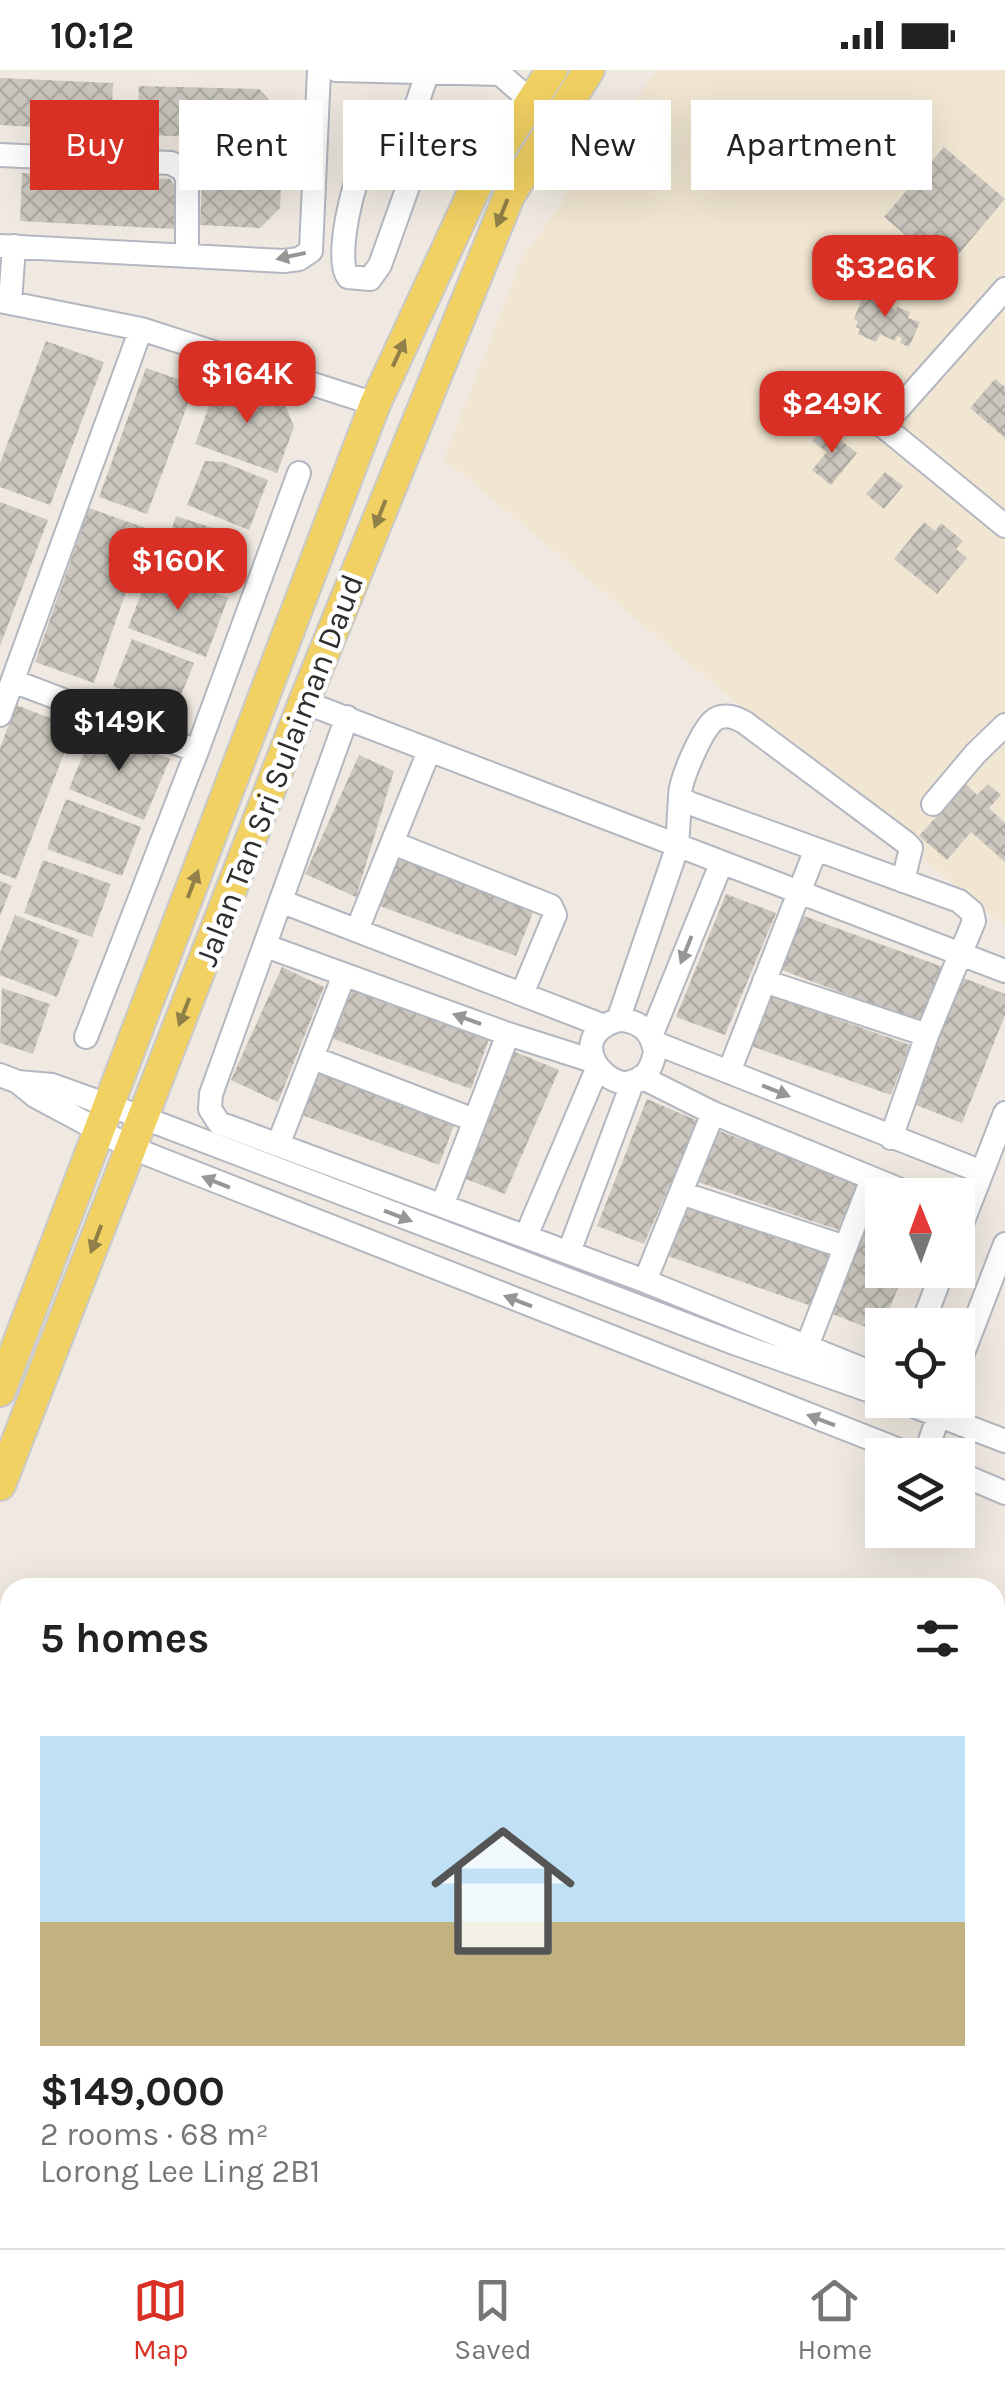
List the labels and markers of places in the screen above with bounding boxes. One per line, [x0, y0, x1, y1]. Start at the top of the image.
pin: $326K [815, 235, 955, 320]
pin: $164K [177, 341, 317, 426]
pin: $249K [762, 371, 902, 456]
pin: $160K [108, 528, 248, 613]
pin: $149K [49, 689, 189, 774]

